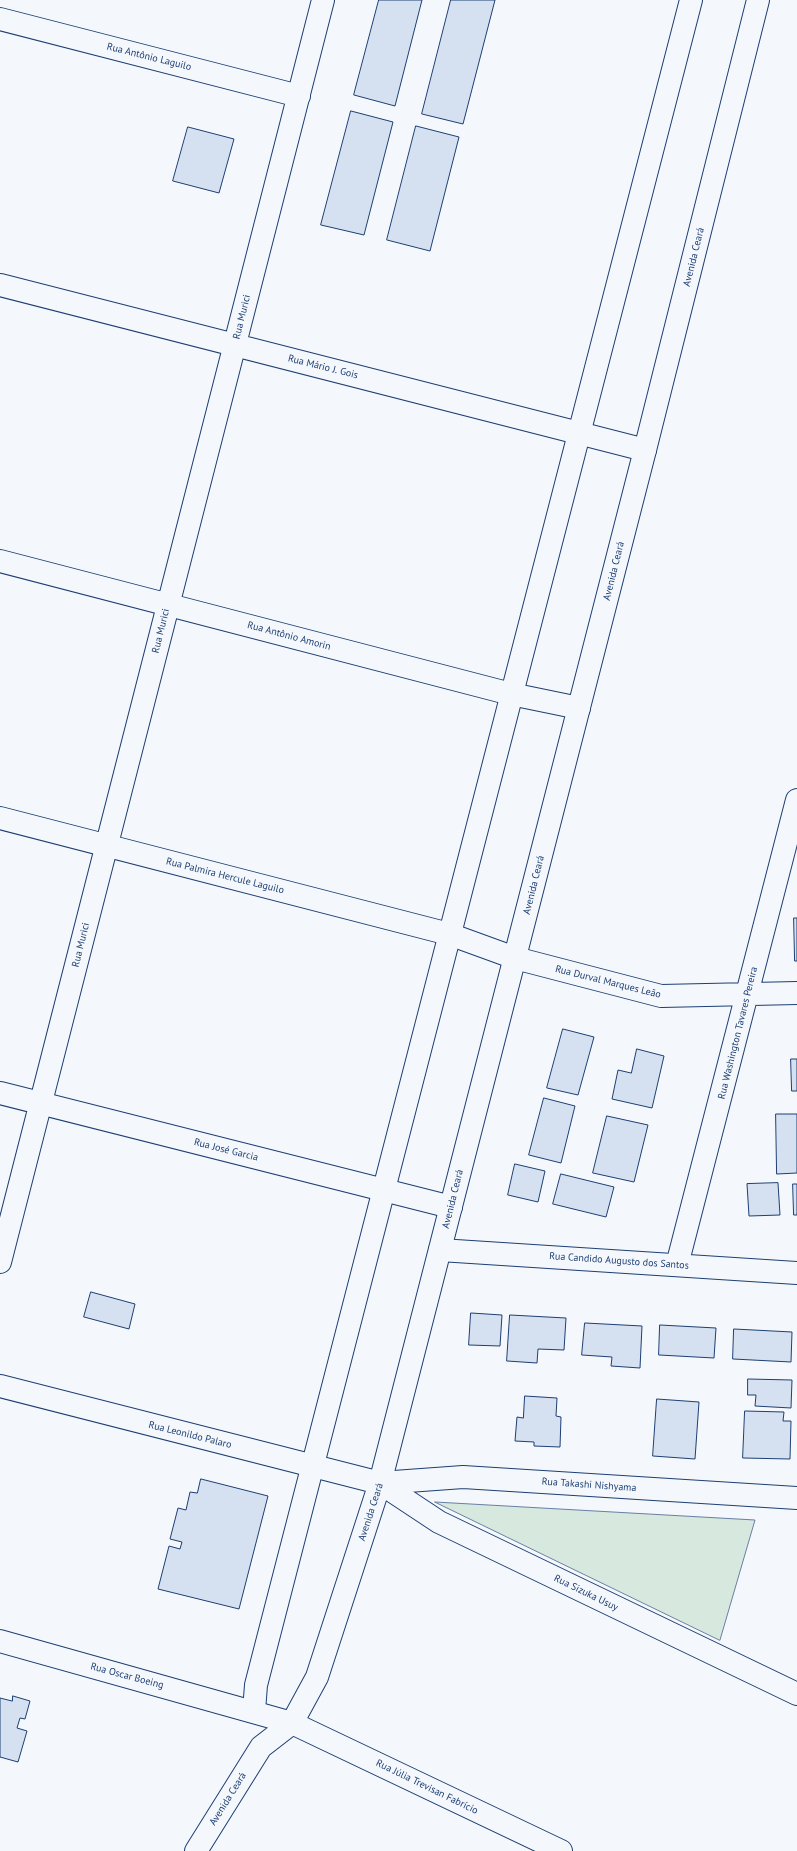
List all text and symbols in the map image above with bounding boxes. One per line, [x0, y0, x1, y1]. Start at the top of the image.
street label: Rua Antônio Laguilo [106, 41, 192, 73]
street label: Avenida Ceará [681, 226, 707, 288]
street label: Rua Murici [231, 294, 253, 340]
street label: Rua Mário J. Gois [287, 352, 359, 382]
street label: Avenida Ceará [601, 540, 627, 602]
street label: Rua Murici [150, 608, 172, 654]
street label: Rua Antônio Amorin [246, 619, 332, 653]
street label: Avenida Ceará [521, 854, 547, 916]
street label: Rua Palmira Hercule Laguilo [165, 856, 285, 896]
street label: Rua Murici [70, 922, 92, 968]
street label: Rua Durval Marques Leão [554, 963, 662, 1001]
street label: Rua Washington Tavares Pereira [716, 966, 760, 1100]
street label: Rua José Garcia [193, 1136, 259, 1164]
street label: Avenida Ceará [440, 1168, 466, 1230]
street label: Rua Candido Augusto dos Santos [549, 1250, 689, 1272]
street label: Rua Leonildo Palaro [147, 1419, 233, 1451]
street label: Rua Takashi Nishyama [541, 1476, 637, 1494]
street label: Avenida Ceará [356, 1482, 386, 1542]
street label: Rua Sizuka Usuy [552, 1572, 620, 1614]
street label: Rua Oscar Boeing [89, 1660, 165, 1692]
street label: Rua Júlia Trevisan Fabrício [374, 1757, 480, 1817]
street label: Avenida Ceará [207, 1770, 249, 1828]

